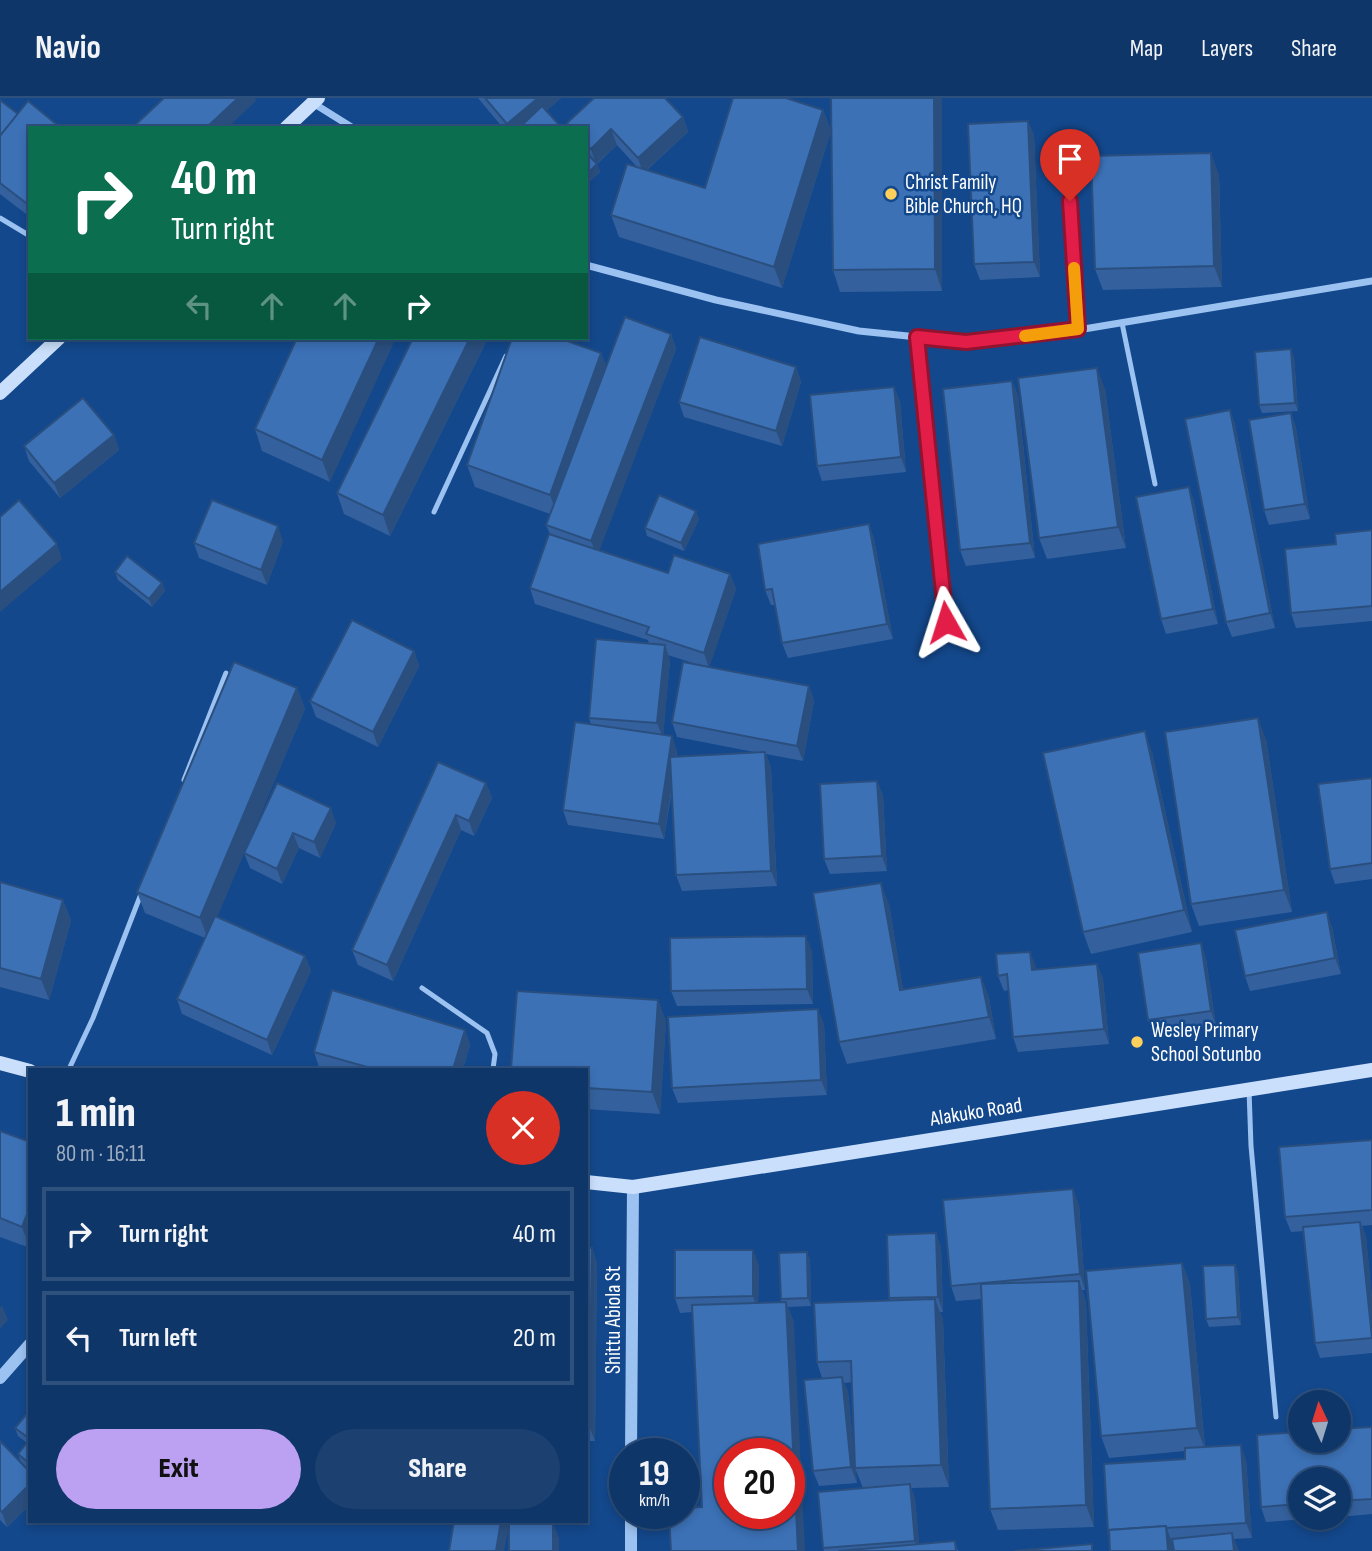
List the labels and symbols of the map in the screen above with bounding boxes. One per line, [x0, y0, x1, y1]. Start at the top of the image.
pin [1040, 129, 1100, 201]
place label: Christ Family Bible Church, HQ [905, 170, 1022, 219]
marker: Christ Family Bible Church, HQ [883, 186, 899, 202]
position arrow [909, 585, 983, 659]
place label: Wesley Primary School Sotunbo [1151, 1018, 1261, 1067]
marker: Wesley Primary School Sotunbo [1129, 1034, 1145, 1050]
street label: Alakuko Road [927, 1092, 1024, 1132]
street label: Shittu Abiola St [601, 1266, 626, 1374]
north arrow [1288, 1390, 1351, 1452]
speed limit sign: 20 [714, 1438, 805, 1529]

